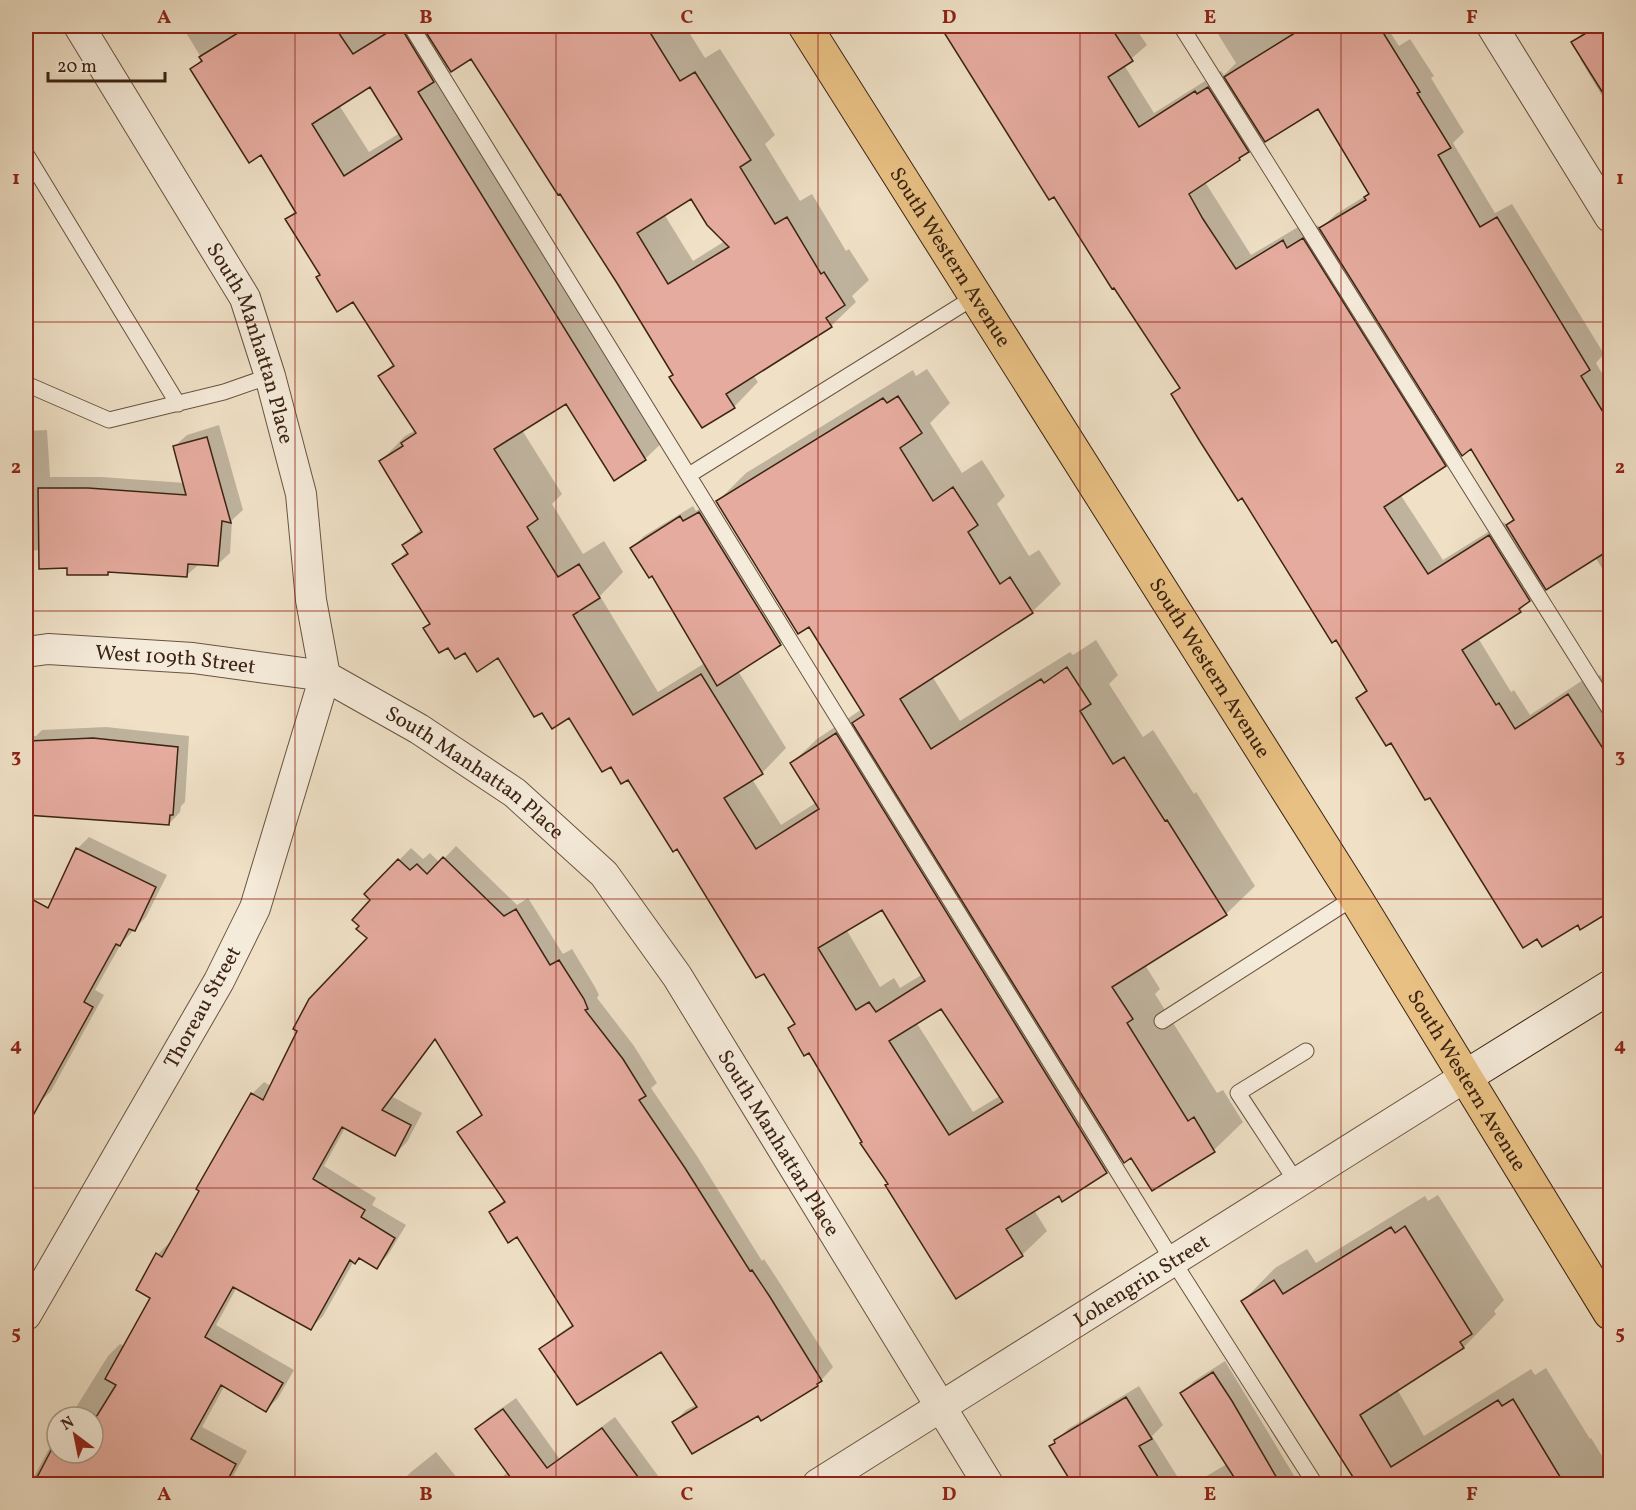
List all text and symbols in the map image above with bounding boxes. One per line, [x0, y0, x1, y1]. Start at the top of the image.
text: A [157, 4, 171, 32]
text: B [419, 4, 433, 32]
text: C [681, 4, 694, 32]
text: D [942, 4, 956, 32]
text: E [1204, 4, 1216, 32]
text: F [1466, 4, 1478, 32]
scale bar [48, 45, 165, 83]
text: 20 m [57, 55, 97, 80]
street label: South Western Avenue [882, 162, 1017, 353]
text: 1 [12, 165, 20, 193]
text: 1 [1616, 165, 1624, 193]
street label: South Manhattan Place [199, 238, 300, 447]
text: 2 [11, 454, 21, 482]
text: 2 [1615, 454, 1625, 482]
street label: South Western Avenue [1141, 573, 1277, 764]
street label: West 109th Street [94, 639, 257, 682]
street label: South Manhattan Place [380, 700, 570, 847]
text: 3 [11, 743, 21, 771]
text: 3 [1615, 743, 1625, 771]
street label: Thoreau Street [158, 941, 249, 1074]
street label: South Western Avenue [1399, 985, 1533, 1177]
text: 4 [10, 1032, 22, 1060]
text: 4 [1614, 1032, 1626, 1060]
street label: South Manhattan Place [710, 1045, 846, 1243]
street label: Lohengrin Street [1069, 1228, 1216, 1336]
text: 5 [11, 1320, 21, 1348]
text: 5 [1615, 1320, 1625, 1348]
north arrow [45, 1405, 105, 1465]
text: N [57, 1411, 79, 1436]
text: A [157, 1481, 171, 1509]
text: B [419, 1481, 433, 1509]
text: C [681, 1481, 694, 1509]
text: D [942, 1481, 956, 1509]
text: E [1204, 1481, 1216, 1509]
text: F [1466, 1481, 1478, 1509]

